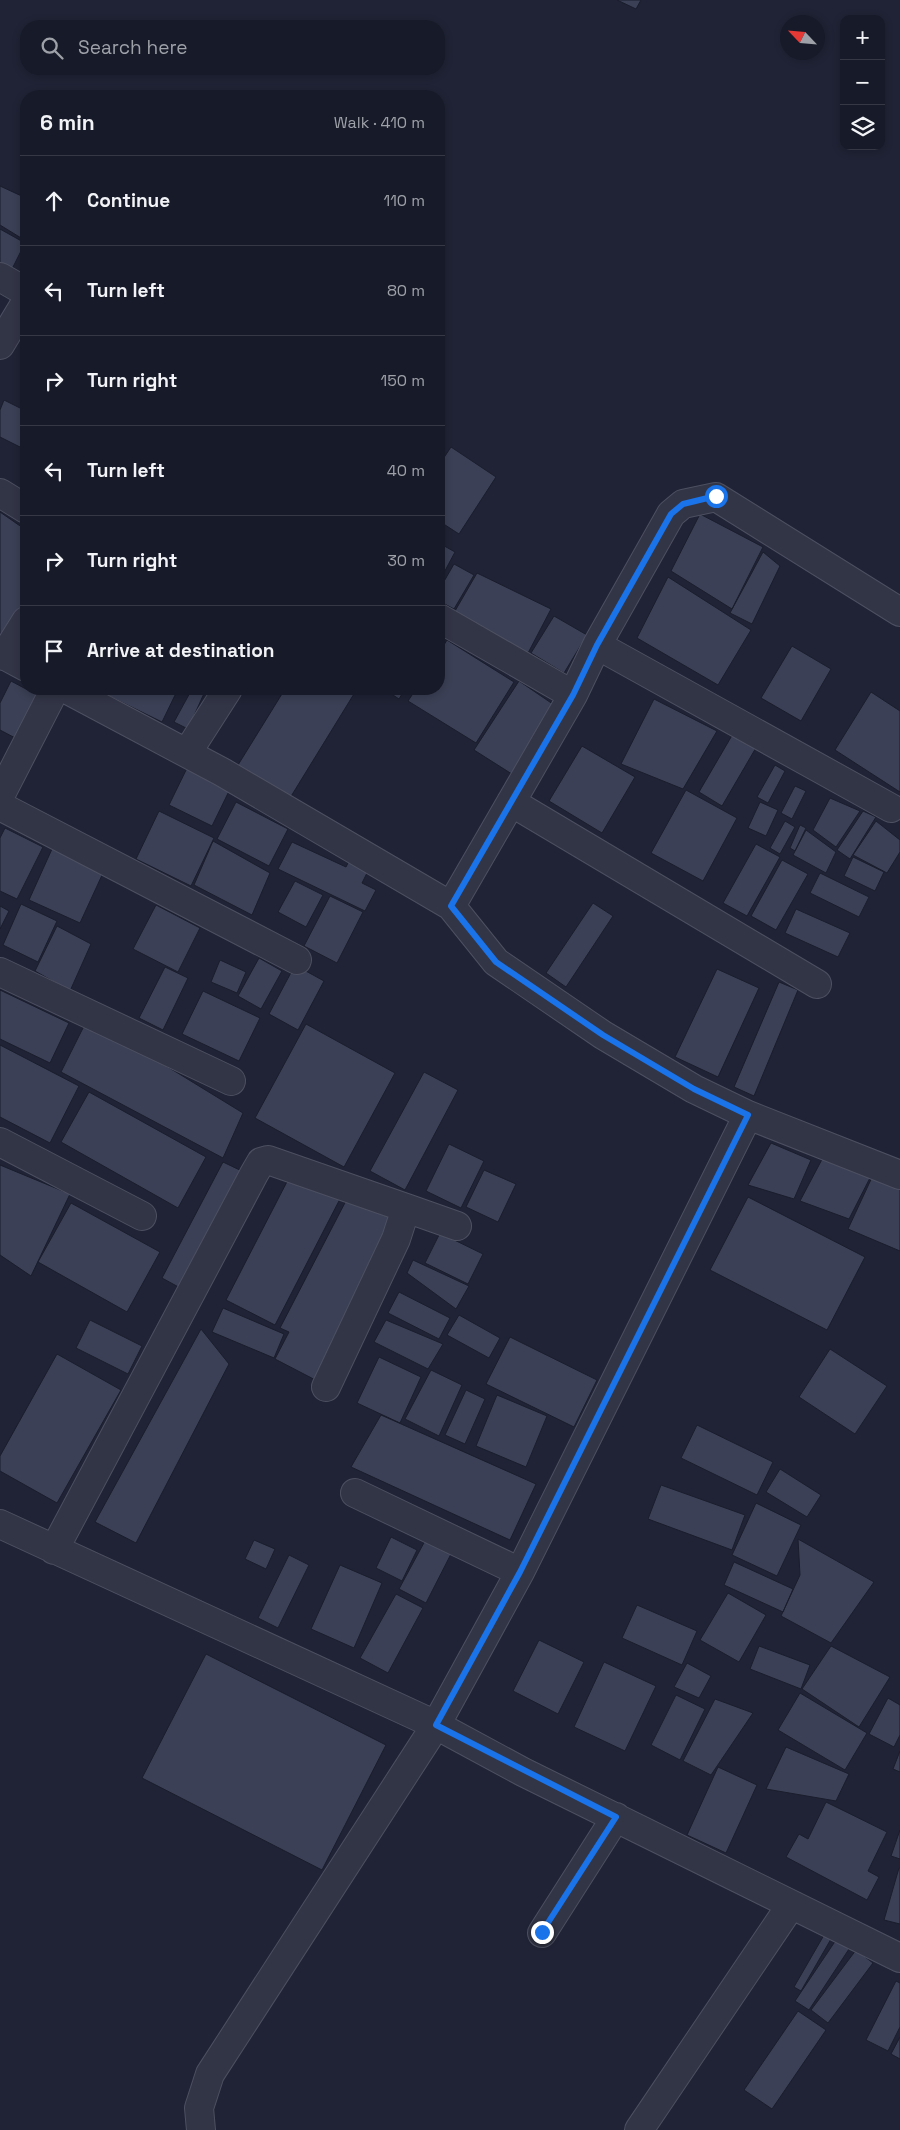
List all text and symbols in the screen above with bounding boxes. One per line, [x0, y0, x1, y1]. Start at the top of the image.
north arrow [780, 15, 825, 60]
map controls [840, 15, 885, 150]
button: + [840, 15, 885, 60]
search box [20, 20, 445, 75]
icon: search [38, 34, 66, 62]
text: Search here [78, 35, 188, 60]
button: − [840, 60, 885, 105]
button: layers [840, 105, 885, 150]
text: 6 min [40, 109, 95, 136]
text: Walk · 410 m [334, 112, 425, 133]
icon: ahead [40, 187, 68, 215]
text: Continue [87, 188, 170, 213]
text: 110 m [383, 190, 425, 211]
icon: left [40, 277, 68, 305]
text: Turn left [87, 278, 165, 303]
text: 80 m [387, 280, 425, 301]
icon: right [40, 367, 68, 395]
text: Turn right [87, 368, 177, 393]
text: 150 m [381, 370, 425, 391]
icon: left [40, 457, 68, 485]
text: Turn left [87, 458, 165, 483]
text: 40 m [387, 460, 425, 481]
route start [705, 485, 728, 508]
icon: right [40, 547, 68, 575]
text: Turn right [87, 548, 177, 573]
text: 30 m [387, 550, 425, 571]
icon: arrive [40, 637, 68, 665]
text: Arrive at destination [87, 638, 275, 663]
route end [531, 1921, 554, 1944]

